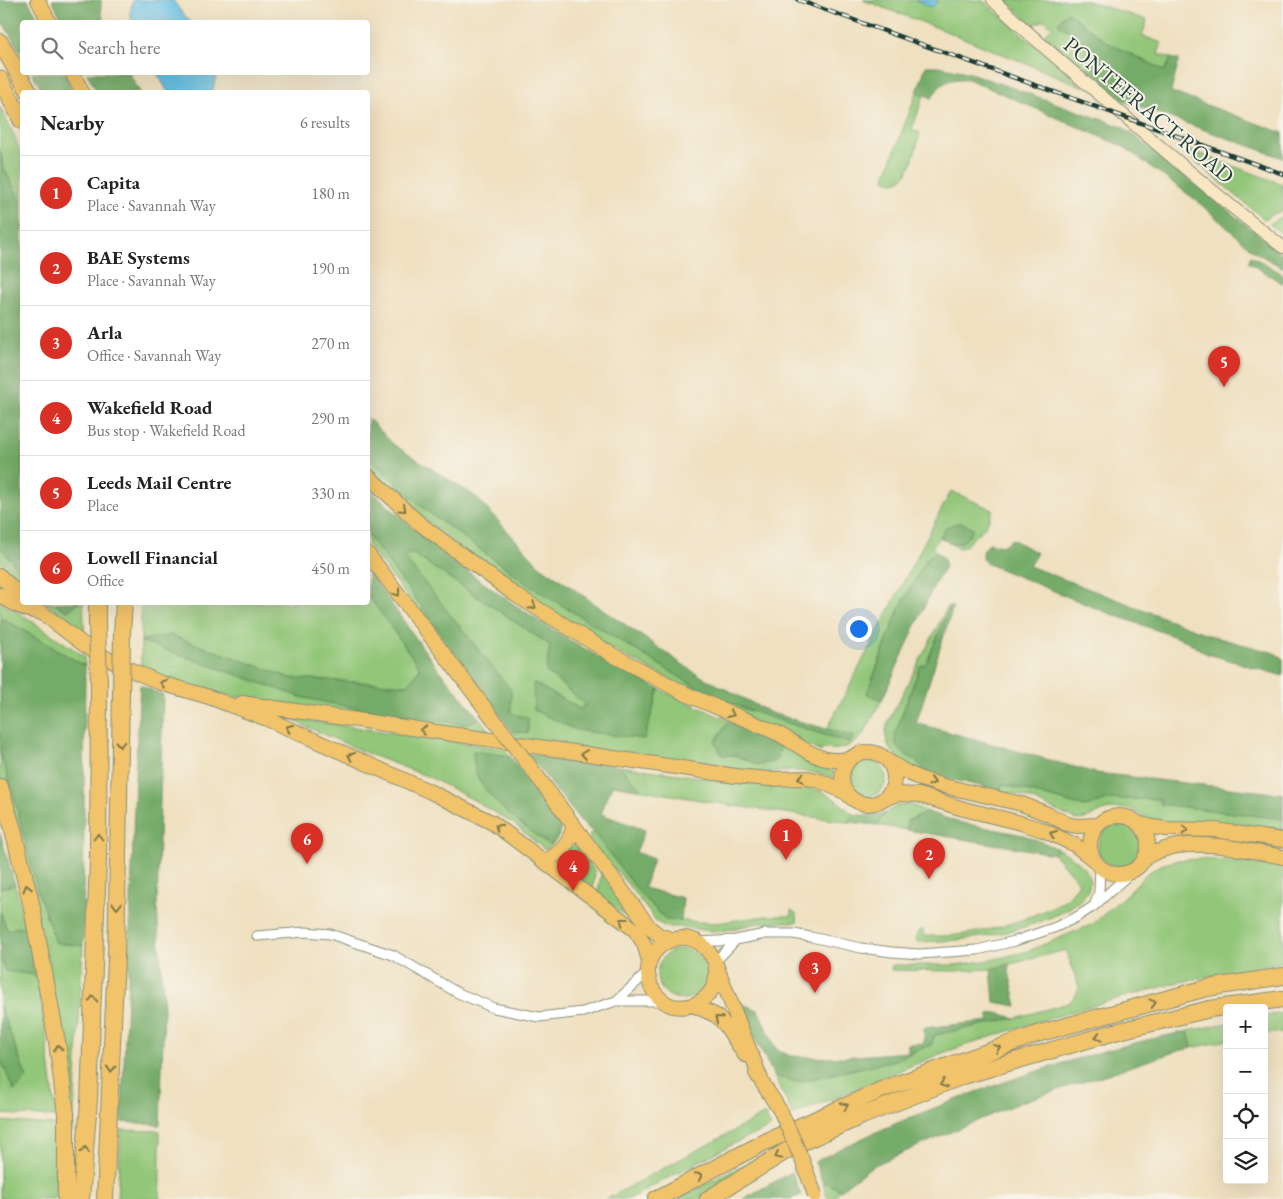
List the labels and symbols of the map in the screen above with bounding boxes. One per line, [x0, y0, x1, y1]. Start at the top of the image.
street label: PONTEFRACT ROAD [1058, 30, 1240, 190]
pin: 5 [1208, 346, 1240, 387]
one-way arrow [398, 503, 407, 512]
one-way arrow [391, 587, 400, 597]
one-way arrow [528, 600, 537, 609]
your location [846, 616, 872, 642]
one-way arrow [159, 679, 167, 689]
one-way arrow [726, 708, 735, 718]
one-way arrow [285, 724, 294, 735]
one-way arrow [419, 725, 427, 735]
one-way arrow [115, 740, 125, 748]
one-way arrow [579, 749, 588, 759]
one-way arrow [347, 752, 356, 763]
one-way arrow [797, 773, 805, 783]
one-way arrow [927, 776, 936, 786]
pin: 1 [770, 819, 802, 860]
pin: 6 [291, 823, 323, 864]
one-way arrow [494, 824, 504, 833]
one-way arrow [1182, 825, 1189, 835]
one-way arrow [1049, 830, 1058, 841]
one-way arrow [93, 833, 103, 840]
pin: 2 [913, 838, 945, 879]
pin: 4 [557, 850, 589, 891]
one-way arrow [23, 885, 33, 893]
one-way arrow [112, 903, 122, 911]
one-way arrow [619, 918, 629, 927]
pin: 3 [799, 952, 831, 993]
one-way arrow [87, 995, 98, 1003]
one-way arrow [1149, 998, 1158, 1009]
one-way arrow [714, 1015, 723, 1024]
one-way arrow [1095, 1031, 1103, 1041]
one-way arrow [53, 1044, 64, 1052]
one-way arrow [993, 1044, 1001, 1054]
one-way arrow [106, 1065, 117, 1073]
one-way arrow [939, 1078, 948, 1088]
one-way arrow [840, 1101, 849, 1112]
one-way arrow [79, 1146, 90, 1154]
one-way arrow [775, 1150, 784, 1160]
one-way arrow [694, 1172, 703, 1182]

